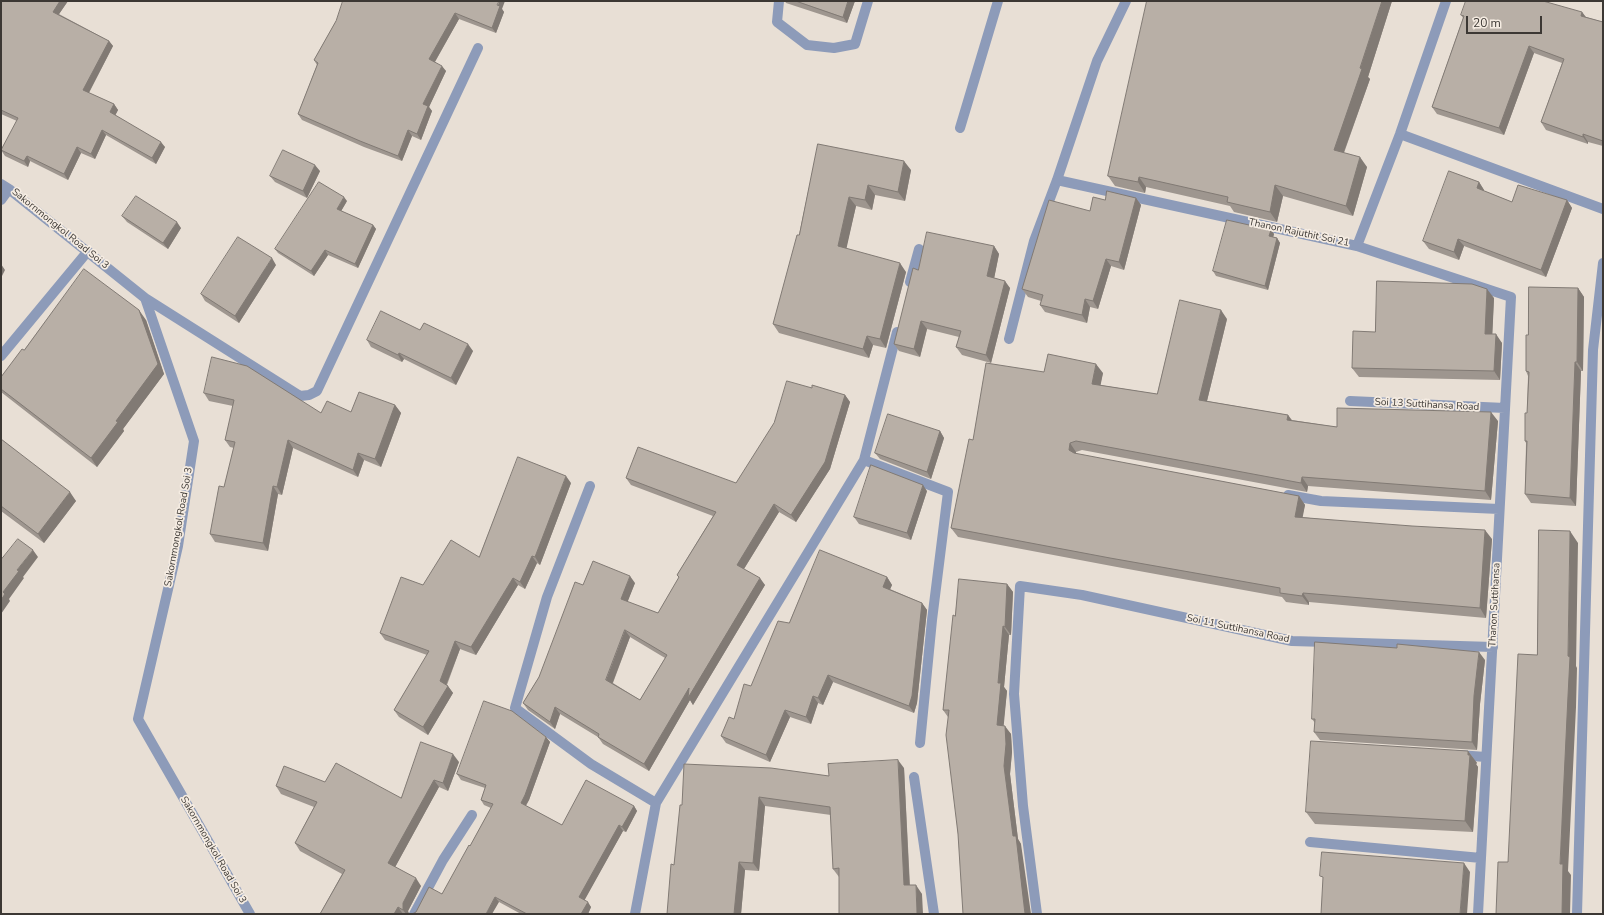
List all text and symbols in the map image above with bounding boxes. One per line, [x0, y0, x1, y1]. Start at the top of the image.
scale bar [1468, 8, 1544, 34]
text: 20 m [1473, 15, 1501, 31]
street label: Sakornmongkol Road Soi 3 [9, 186, 111, 272]
street label: Thanon Rajuthit Soi 21 [1248, 216, 1350, 250]
street label: Soi 13 Suttihansa Road [1374, 396, 1480, 414]
street label: Sakornmongkol Road Soi 3 [163, 466, 195, 588]
street label: Thanon Suttihansa [1487, 563, 1503, 647]
street label: Soi 11 Suttihansa Road [1186, 612, 1290, 646]
street label: Sakornmongkol Road Soi 3 [178, 795, 248, 905]

